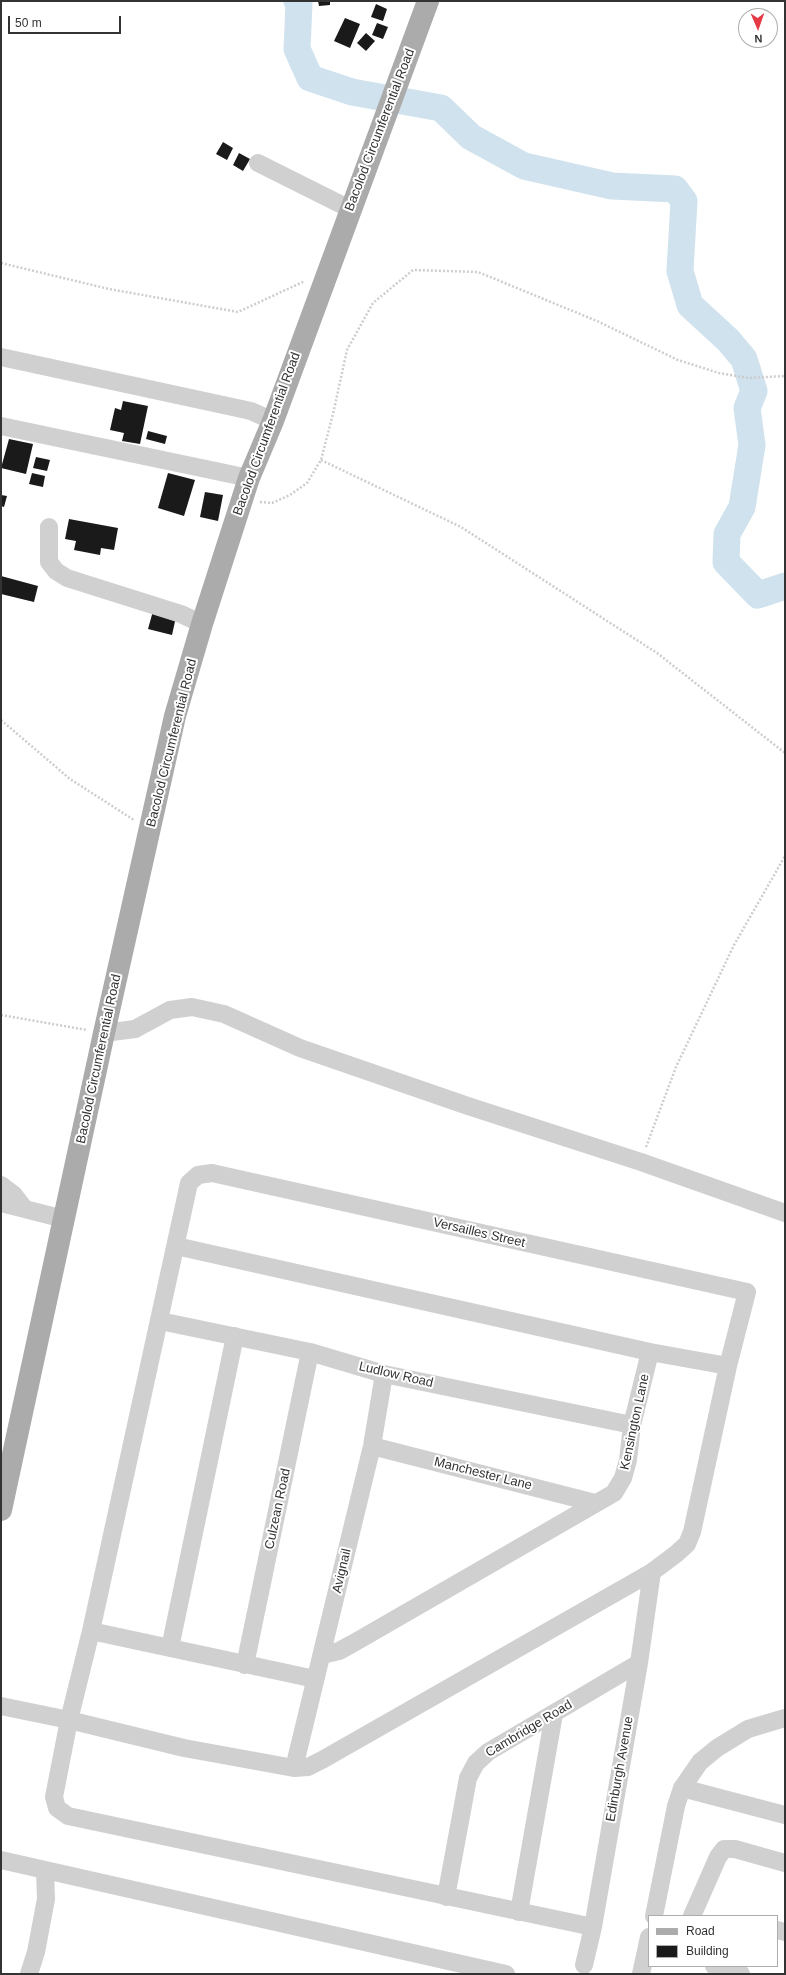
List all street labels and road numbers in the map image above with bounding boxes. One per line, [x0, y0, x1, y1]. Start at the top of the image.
street label: Bacolod Circumferential Road [342, 47, 418, 213]
street label: Bacolod Circumferential Road [230, 350, 304, 518]
street label: Bacolod Circumferential Road [144, 657, 200, 829]
street label: Bacolod Circumferential Road [73, 973, 125, 1145]
street label: Versailles Street [431, 1215, 527, 1251]
street label: Ludlow Road [357, 1359, 435, 1391]
street label: Kensington Lane [617, 1373, 653, 1471]
street label: Manchester Lane [432, 1454, 534, 1494]
street label: Culzean Road [262, 1467, 294, 1551]
street label: Avignail [329, 1547, 355, 1595]
street label: Cambridge Road [483, 1697, 575, 1761]
street label: Edinburgh Avenue [603, 1715, 637, 1823]

